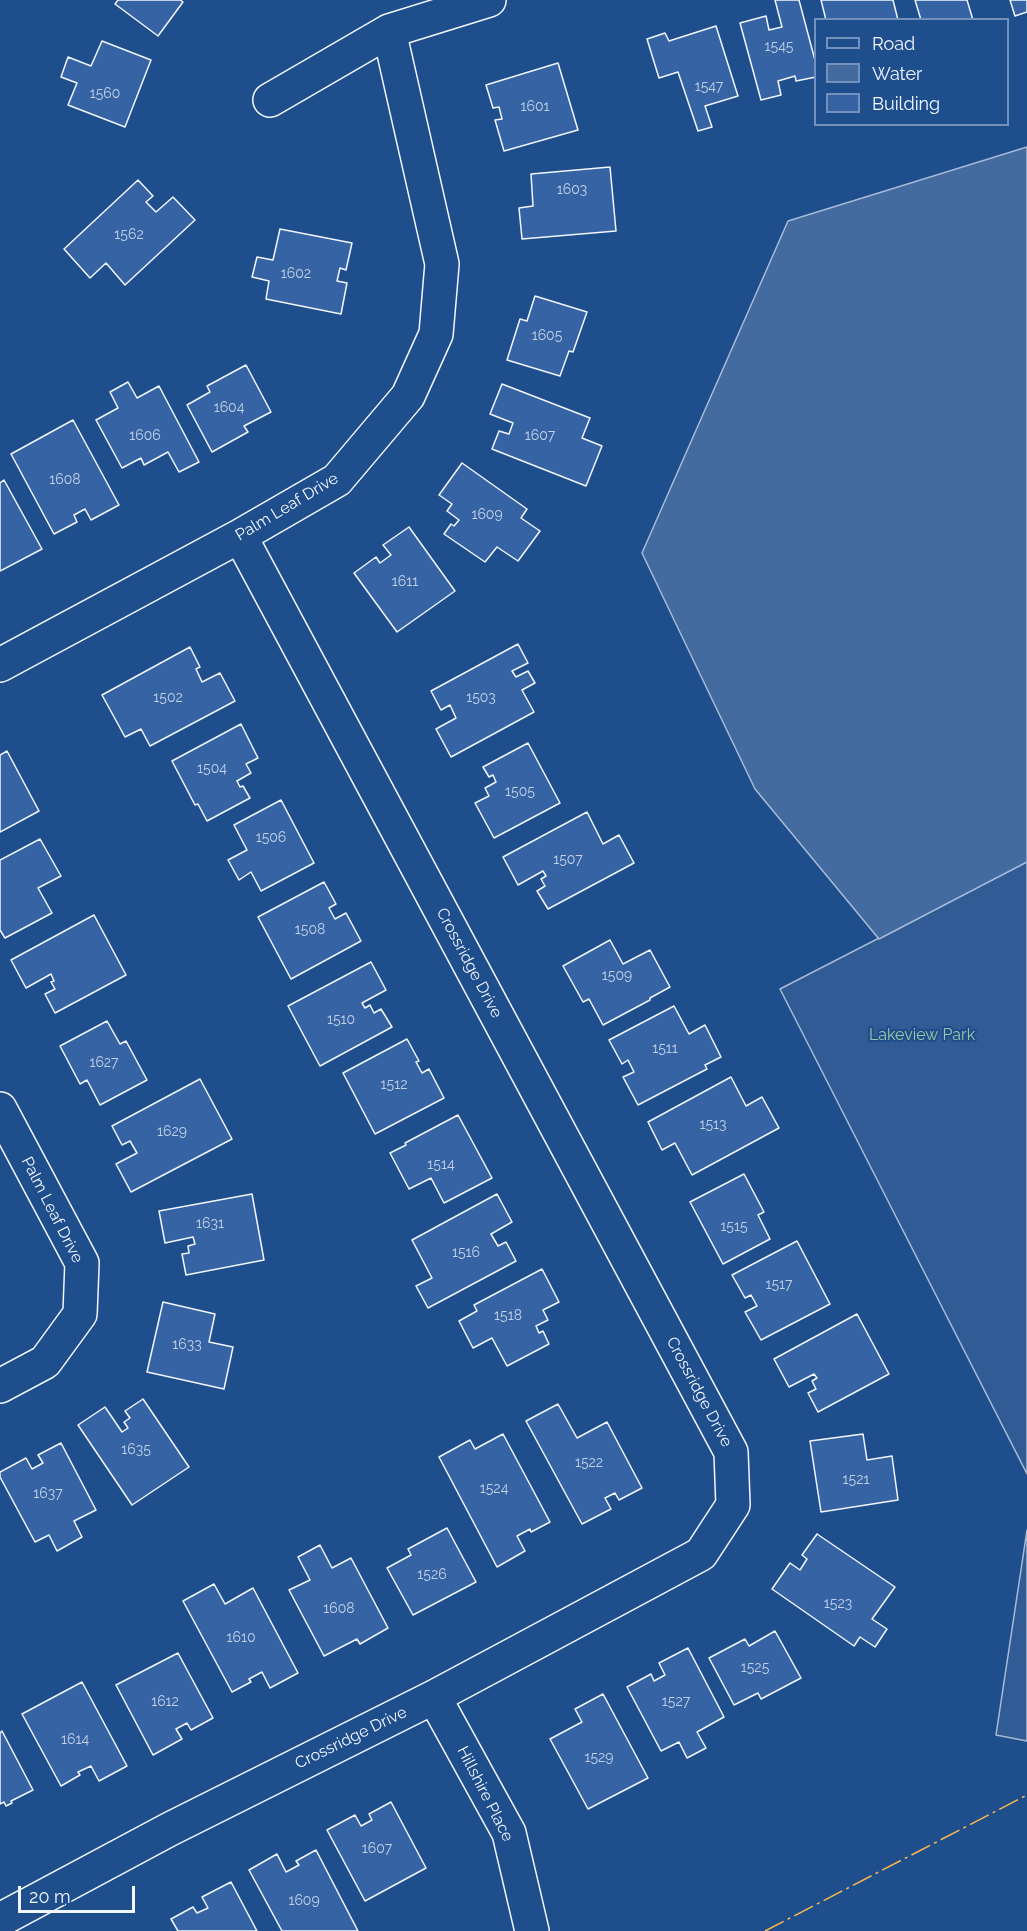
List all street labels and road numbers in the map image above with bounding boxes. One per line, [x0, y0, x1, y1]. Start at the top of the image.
street label: Palm Leaf Drive [232, 469, 342, 545]
street label: Crossridge Drive [432, 905, 506, 1021]
street label: Palm Leaf Drive [17, 1154, 87, 1266]
street label: Crossridge Drive [662, 1334, 736, 1450]
street label: Crossridge Drive [292, 1703, 410, 1773]
street label: Hillshire Place [453, 1743, 517, 1845]

